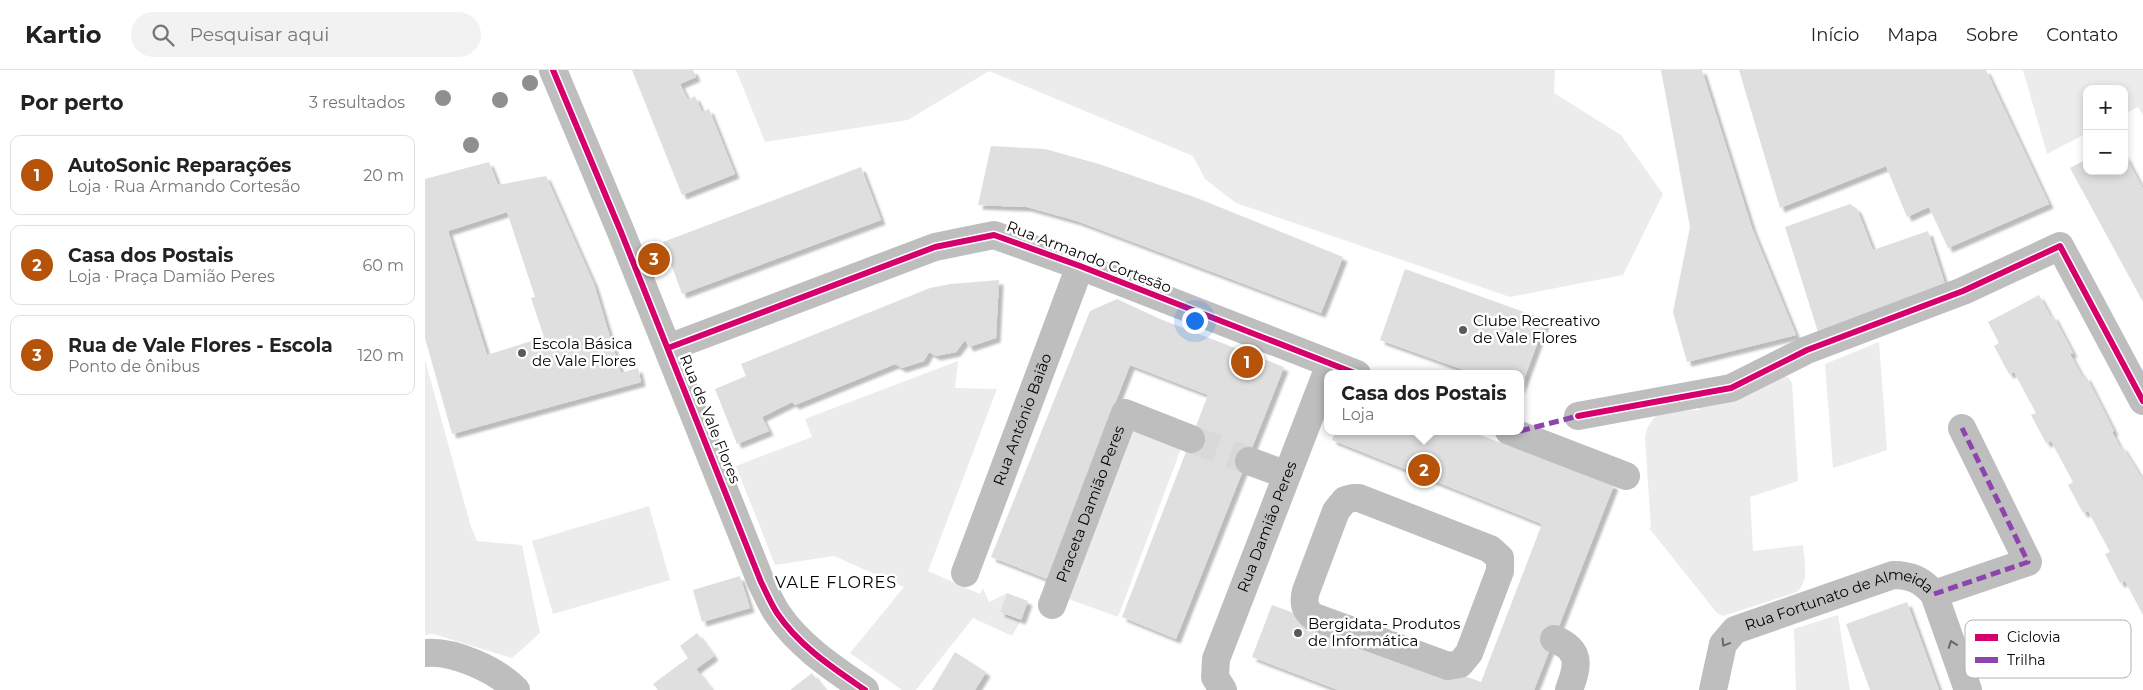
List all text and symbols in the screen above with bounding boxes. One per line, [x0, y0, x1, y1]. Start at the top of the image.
search box [131, 12, 481, 57]
text: Kartio [25, 20, 101, 49]
icon: search [149, 21, 177, 49]
text: Pesquisar aqui [189, 23, 329, 46]
text: Início [1811, 24, 1859, 46]
text: Mapa [1887, 24, 1938, 46]
text: Sobre [1966, 24, 2018, 46]
text: Contato [2046, 24, 2118, 46]
map controls [2083, 85, 2128, 175]
button: + [2083, 85, 2128, 130]
text: Por perto [20, 90, 124, 115]
text: 3 resultados [309, 93, 405, 112]
button: − [2083, 130, 2128, 175]
text: AutoSonic Reparações [68, 154, 291, 177]
text: 1 [34, 166, 40, 185]
text: 20 m [363, 166, 404, 185]
text: Loja · Rua Armando Cortesão [68, 177, 300, 196]
street label: Rua Armando Cortesão [1004, 216, 1174, 297]
pin: 3 [638, 240, 670, 278]
text: Casa dos Postais [68, 244, 233, 267]
text: 2 [32, 256, 42, 275]
text: 60 m [362, 256, 404, 275]
text: Loja · Praça Damião Peres [68, 267, 275, 286]
your location [1182, 308, 1208, 334]
place label: Clube Recreativo de Vale Flores [1473, 311, 1600, 347]
marker: Clube Recreativo de Vale Flores [1457, 324, 1469, 336]
text: Rua de Vale Flores - Escola [68, 334, 333, 357]
place label: Escola Básica de Vale Flores [532, 334, 636, 370]
pin: 1 [1231, 343, 1263, 381]
text: 3 [32, 346, 42, 365]
text: 120 m [357, 346, 404, 365]
marker: Escola Básica de Vale Flores [516, 347, 528, 359]
street label: Rua António Baião [989, 350, 1055, 488]
street label: Rua de Vale Flores [676, 351, 745, 486]
text: Ponto de ônibus [68, 357, 200, 376]
popup [1324, 370, 1524, 435]
text: Casa dos Postais [1341, 382, 1507, 405]
text: Loja [1341, 405, 1374, 424]
street label: Praceta Damião Peres [1052, 423, 1128, 585]
pin: 2 [1408, 451, 1440, 489]
street label: Rua Damião Peres [1233, 458, 1301, 595]
street label: Rua Fortunato de Almeida [1742, 565, 1938, 635]
district label: VALE FLORES [775, 573, 897, 592]
place label: Bergidata- Produtos de Informática [1308, 614, 1460, 650]
legend [1965, 620, 2131, 678]
marker: Bergidata- Produtos de Informática [1292, 627, 1304, 639]
text: Ciclovia [2007, 628, 2060, 646]
one-way arrow [1721, 638, 1731, 647]
one-way arrow [1948, 640, 1958, 649]
text: Trilha [2007, 651, 2046, 669]

